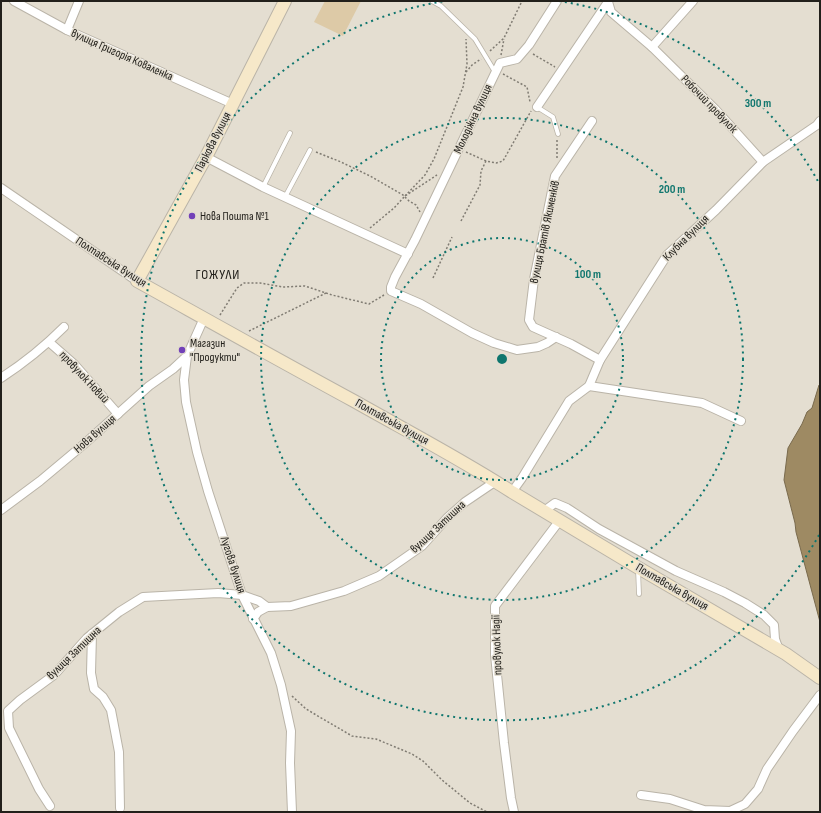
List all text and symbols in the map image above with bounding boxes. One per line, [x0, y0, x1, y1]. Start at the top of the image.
street label: вулиця Григорія Коваленка [69, 26, 176, 84]
street label: Робочий провулок [677, 72, 741, 137]
street label: Молодіжна вулиця [450, 82, 496, 156]
text: 300 m [745, 96, 771, 111]
street label: Паркова вулиця [192, 109, 235, 174]
street label: вулиця Братів Якименків [527, 179, 563, 285]
text: 200 m [659, 182, 685, 197]
place label: Нова Пошта №1 [200, 209, 270, 224]
marker: Нова Пошта №1 [187, 211, 197, 221]
street label: Клубна вулиця [660, 212, 712, 264]
street label: Полтавська вулиця [73, 233, 150, 291]
district label: ГОЖУЛИ [196, 266, 240, 283]
text: 100 m [575, 267, 601, 282]
place label: Магазин "Продукти" [190, 336, 240, 365]
marker: Магазин "Продукти" [177, 345, 187, 355]
street label: провулок Новий [56, 348, 112, 406]
centre of rings [495, 352, 509, 366]
street label: Полтавська вулиця [353, 396, 432, 449]
street label: Нова вулиця [71, 411, 119, 456]
street label: вулиця Затишна [407, 497, 469, 556]
street label: Лугова вулиця [216, 534, 249, 596]
street label: Полтавська вулиця [633, 560, 711, 614]
street label: провулок Надії [488, 614, 506, 675]
street label: вулиця Затишна [44, 623, 105, 683]

